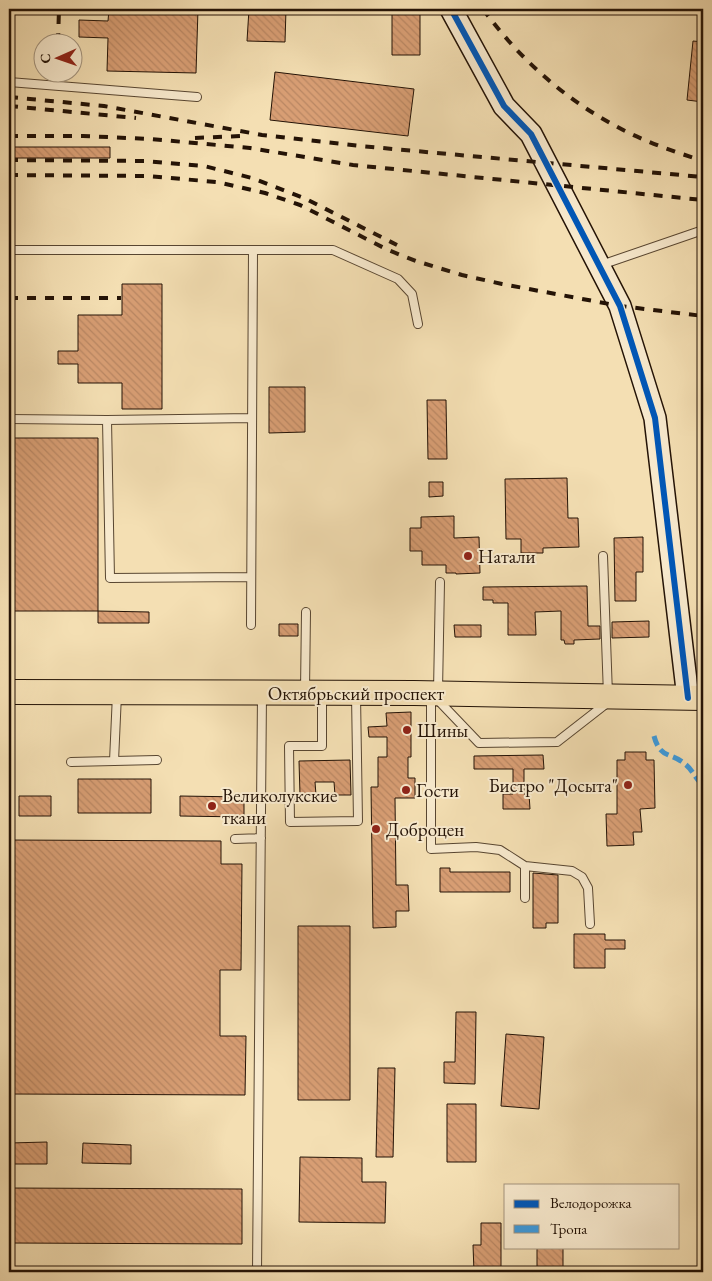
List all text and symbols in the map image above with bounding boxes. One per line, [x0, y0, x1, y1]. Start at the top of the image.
north arrow [32, 32, 82, 82]
text: С [36, 53, 54, 64]
place label: Натали [478, 544, 536, 569]
marker: Натали [462, 550, 474, 562]
street label: Октябрьский проспект [268, 681, 444, 706]
place label: Шины [417, 718, 469, 743]
marker: Шины [401, 724, 413, 736]
place label: Бистро "Досыта" [488, 773, 618, 798]
place label: Гости [416, 778, 459, 803]
marker: Бистро "Досыта" [622, 779, 634, 791]
place label: Великолукские ткани [222, 783, 338, 830]
marker: Гости [400, 784, 412, 796]
marker: Великолукские ткани [206, 800, 218, 812]
place label: Доброцен [386, 817, 464, 842]
marker: Доброцен [370, 823, 382, 835]
legend [504, 1184, 680, 1248]
text: Велодорожка [550, 1193, 631, 1212]
text: Тропа [550, 1219, 587, 1238]

